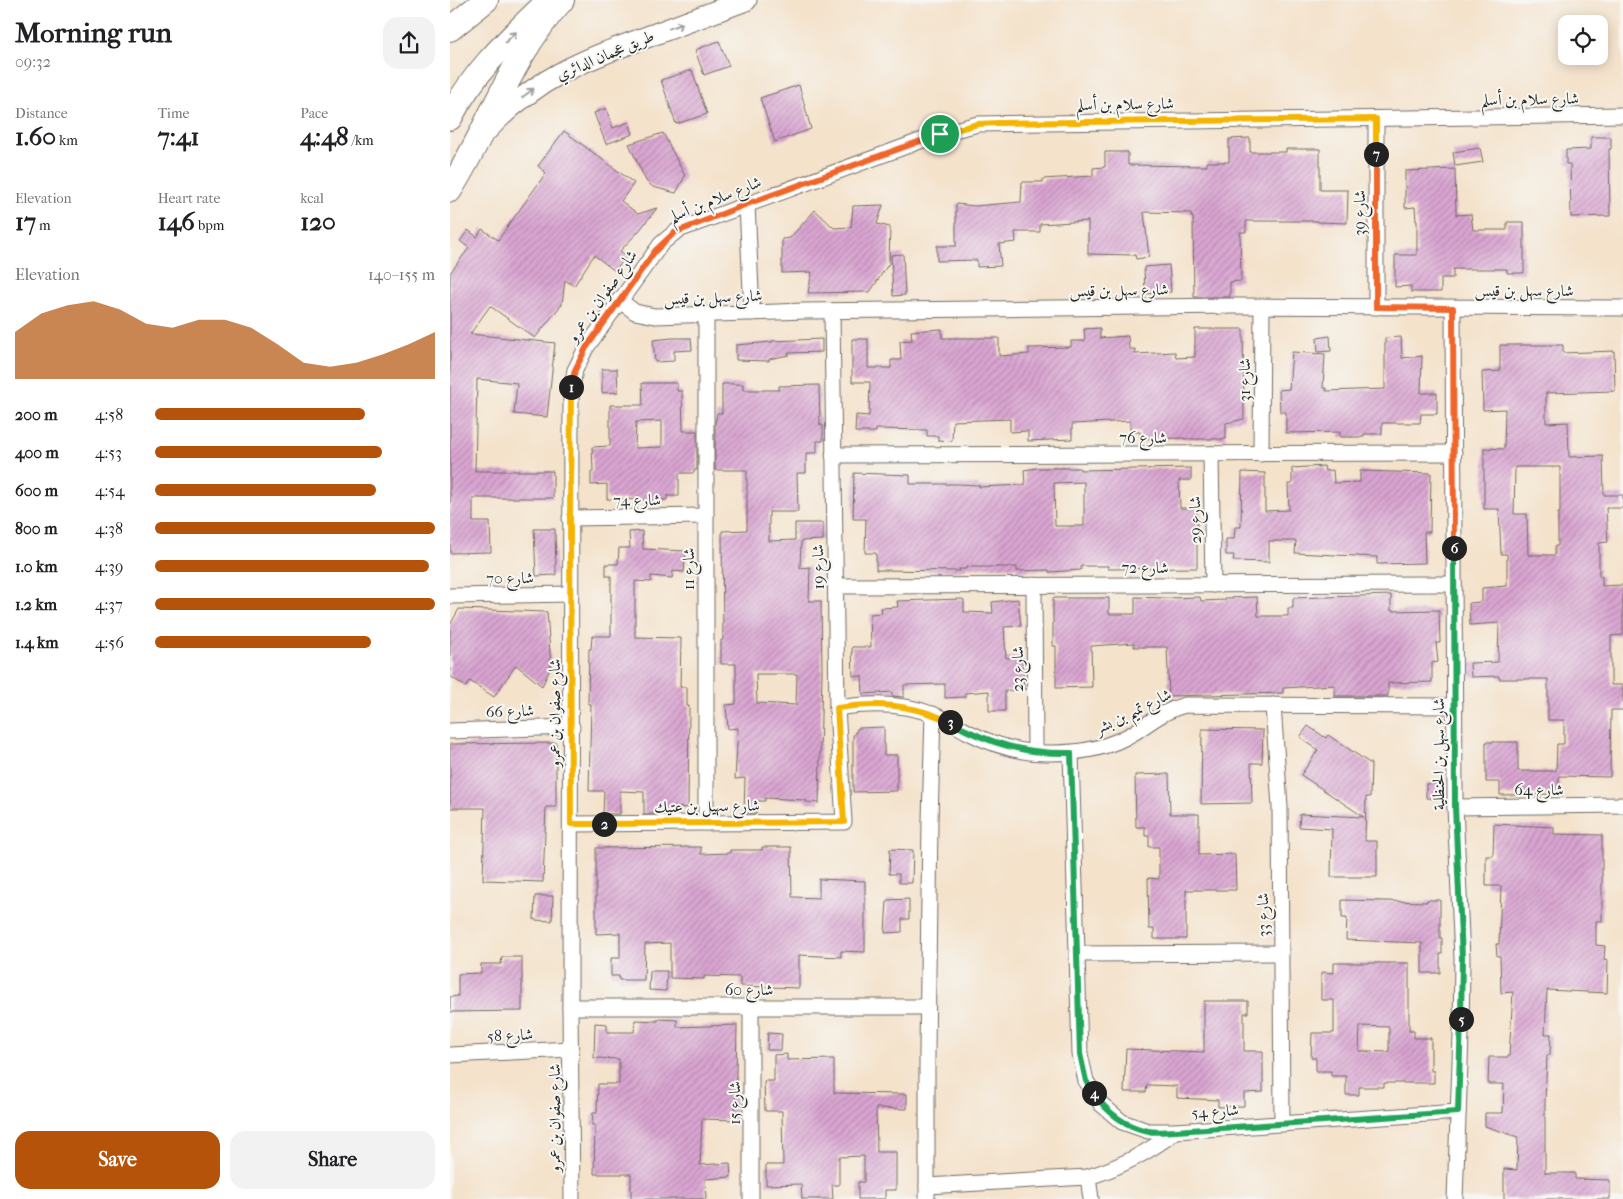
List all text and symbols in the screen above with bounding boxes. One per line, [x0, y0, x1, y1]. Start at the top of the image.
map controls [1558, 15, 1608, 65]
button: locate [1558, 15, 1608, 65]
text: Morning run [15, 16, 172, 49]
button: share [383, 17, 435, 69]
one-way arrow [667, 21, 683, 30]
street label: طريق عجمان الدائري [553, 26, 658, 87]
one-way arrow [504, 32, 516, 44]
text: 09:32 [15, 52, 51, 71]
street label: شارع سلام بن أسلم [1481, 87, 1579, 116]
one-way arrow [521, 88, 535, 98]
street label: شارع سلام بن أسلم [1076, 92, 1174, 121]
text: Distance [15, 105, 68, 122]
text: Time [158, 105, 189, 122]
text: Pace [300, 105, 328, 122]
pin [919, 113, 961, 155]
icon: arrive [926, 120, 954, 148]
text: 1.60 [15, 122, 56, 151]
text: 7:41 [158, 122, 199, 151]
text: 4:48 [300, 122, 348, 151]
text: km [56, 132, 78, 149]
text: /km [348, 132, 374, 149]
pin: 7 [1364, 142, 1388, 166]
text: 7 [1373, 146, 1380, 163]
street label: شارع سلام بن أسلم [665, 170, 767, 233]
text: Elevation [15, 190, 72, 207]
text: Heart rate [158, 190, 220, 207]
text: kcal [300, 190, 324, 207]
street label: شارع 39 [1350, 190, 1373, 236]
text: 17 [15, 207, 36, 236]
text: 146 [158, 207, 195, 236]
text: 120 [300, 207, 336, 236]
text: m [36, 217, 51, 234]
text: bpm [195, 217, 224, 234]
street label: شارع صفوان بن عمرو [562, 246, 644, 350]
text: Elevation [15, 265, 80, 284]
text: 140–155 m [368, 265, 435, 284]
street label: شارع سهل بن قيس [1069, 280, 1169, 304]
street label: شارع سهل بن قيس [1474, 281, 1574, 304]
street label: شارع سهل بن قيس [663, 286, 763, 312]
street label: شارع 31 [1235, 358, 1258, 402]
pin: 1 [558, 374, 584, 400]
text: 1 [569, 379, 574, 396]
text: 200 m [15, 405, 58, 424]
text: 4:58 [95, 405, 123, 424]
street label: شارع 76 [1119, 428, 1167, 451]
text: 400 m [15, 443, 59, 462]
text: 4:53 [95, 443, 122, 462]
text: 600 m [15, 481, 58, 500]
text: 4:54 [95, 481, 125, 500]
street label: شارع 74 [613, 490, 661, 514]
street label: شارع 29 [1185, 496, 1209, 544]
text: 800 m [15, 519, 57, 538]
text: 4:38 [95, 519, 123, 538]
pin: 6 [1442, 536, 1466, 560]
text: 6 [1451, 540, 1458, 557]
street label: شارع 19 [808, 544, 832, 590]
street label: شارع 11 [679, 548, 702, 590]
text: 1.0 km [15, 557, 58, 576]
text: 4:39 [95, 557, 123, 576]
street label: شارع 72 [1121, 558, 1169, 581]
street label: شارع 70 [486, 568, 534, 592]
text: 1.2 km [15, 595, 57, 614]
text: 4:37 [95, 595, 123, 614]
text: 1.4 km [15, 633, 59, 652]
text: 4:56 [95, 633, 124, 652]
street label: شارع 23 [1008, 646, 1031, 692]
street label: شارع صفوان بن عمرو [545, 659, 568, 769]
street label: شارع تميم بن بشر [1090, 684, 1178, 745]
street label: شارع سهل بن الحنظلية [1429, 698, 1452, 810]
street label: شارع 66 [485, 701, 535, 725]
pin: 3 [938, 710, 962, 734]
text: 3 [948, 714, 953, 731]
street label: شارع 64 [1514, 780, 1564, 803]
street label: شارع سهيل بن عتيك [654, 796, 760, 820]
pin: 2 [592, 812, 616, 836]
text: 2 [601, 816, 608, 833]
street label: شارع 33 [1253, 893, 1277, 937]
street label: شارع 60 [725, 980, 773, 1003]
pin: 5 [1448, 1006, 1474, 1032]
text: 5 [1458, 1011, 1465, 1028]
street label: شارع 58 [486, 1024, 534, 1050]
street label: شارع صفوان بن عمرو [545, 1064, 568, 1174]
pin: 4 [1082, 1080, 1106, 1106]
street label: شارع 15 [725, 1081, 748, 1125]
text: 4 [1090, 1085, 1099, 1102]
street label: شارع 54 [1191, 1100, 1240, 1126]
button: Save [15, 1131, 220, 1189]
button: Share [230, 1131, 435, 1189]

